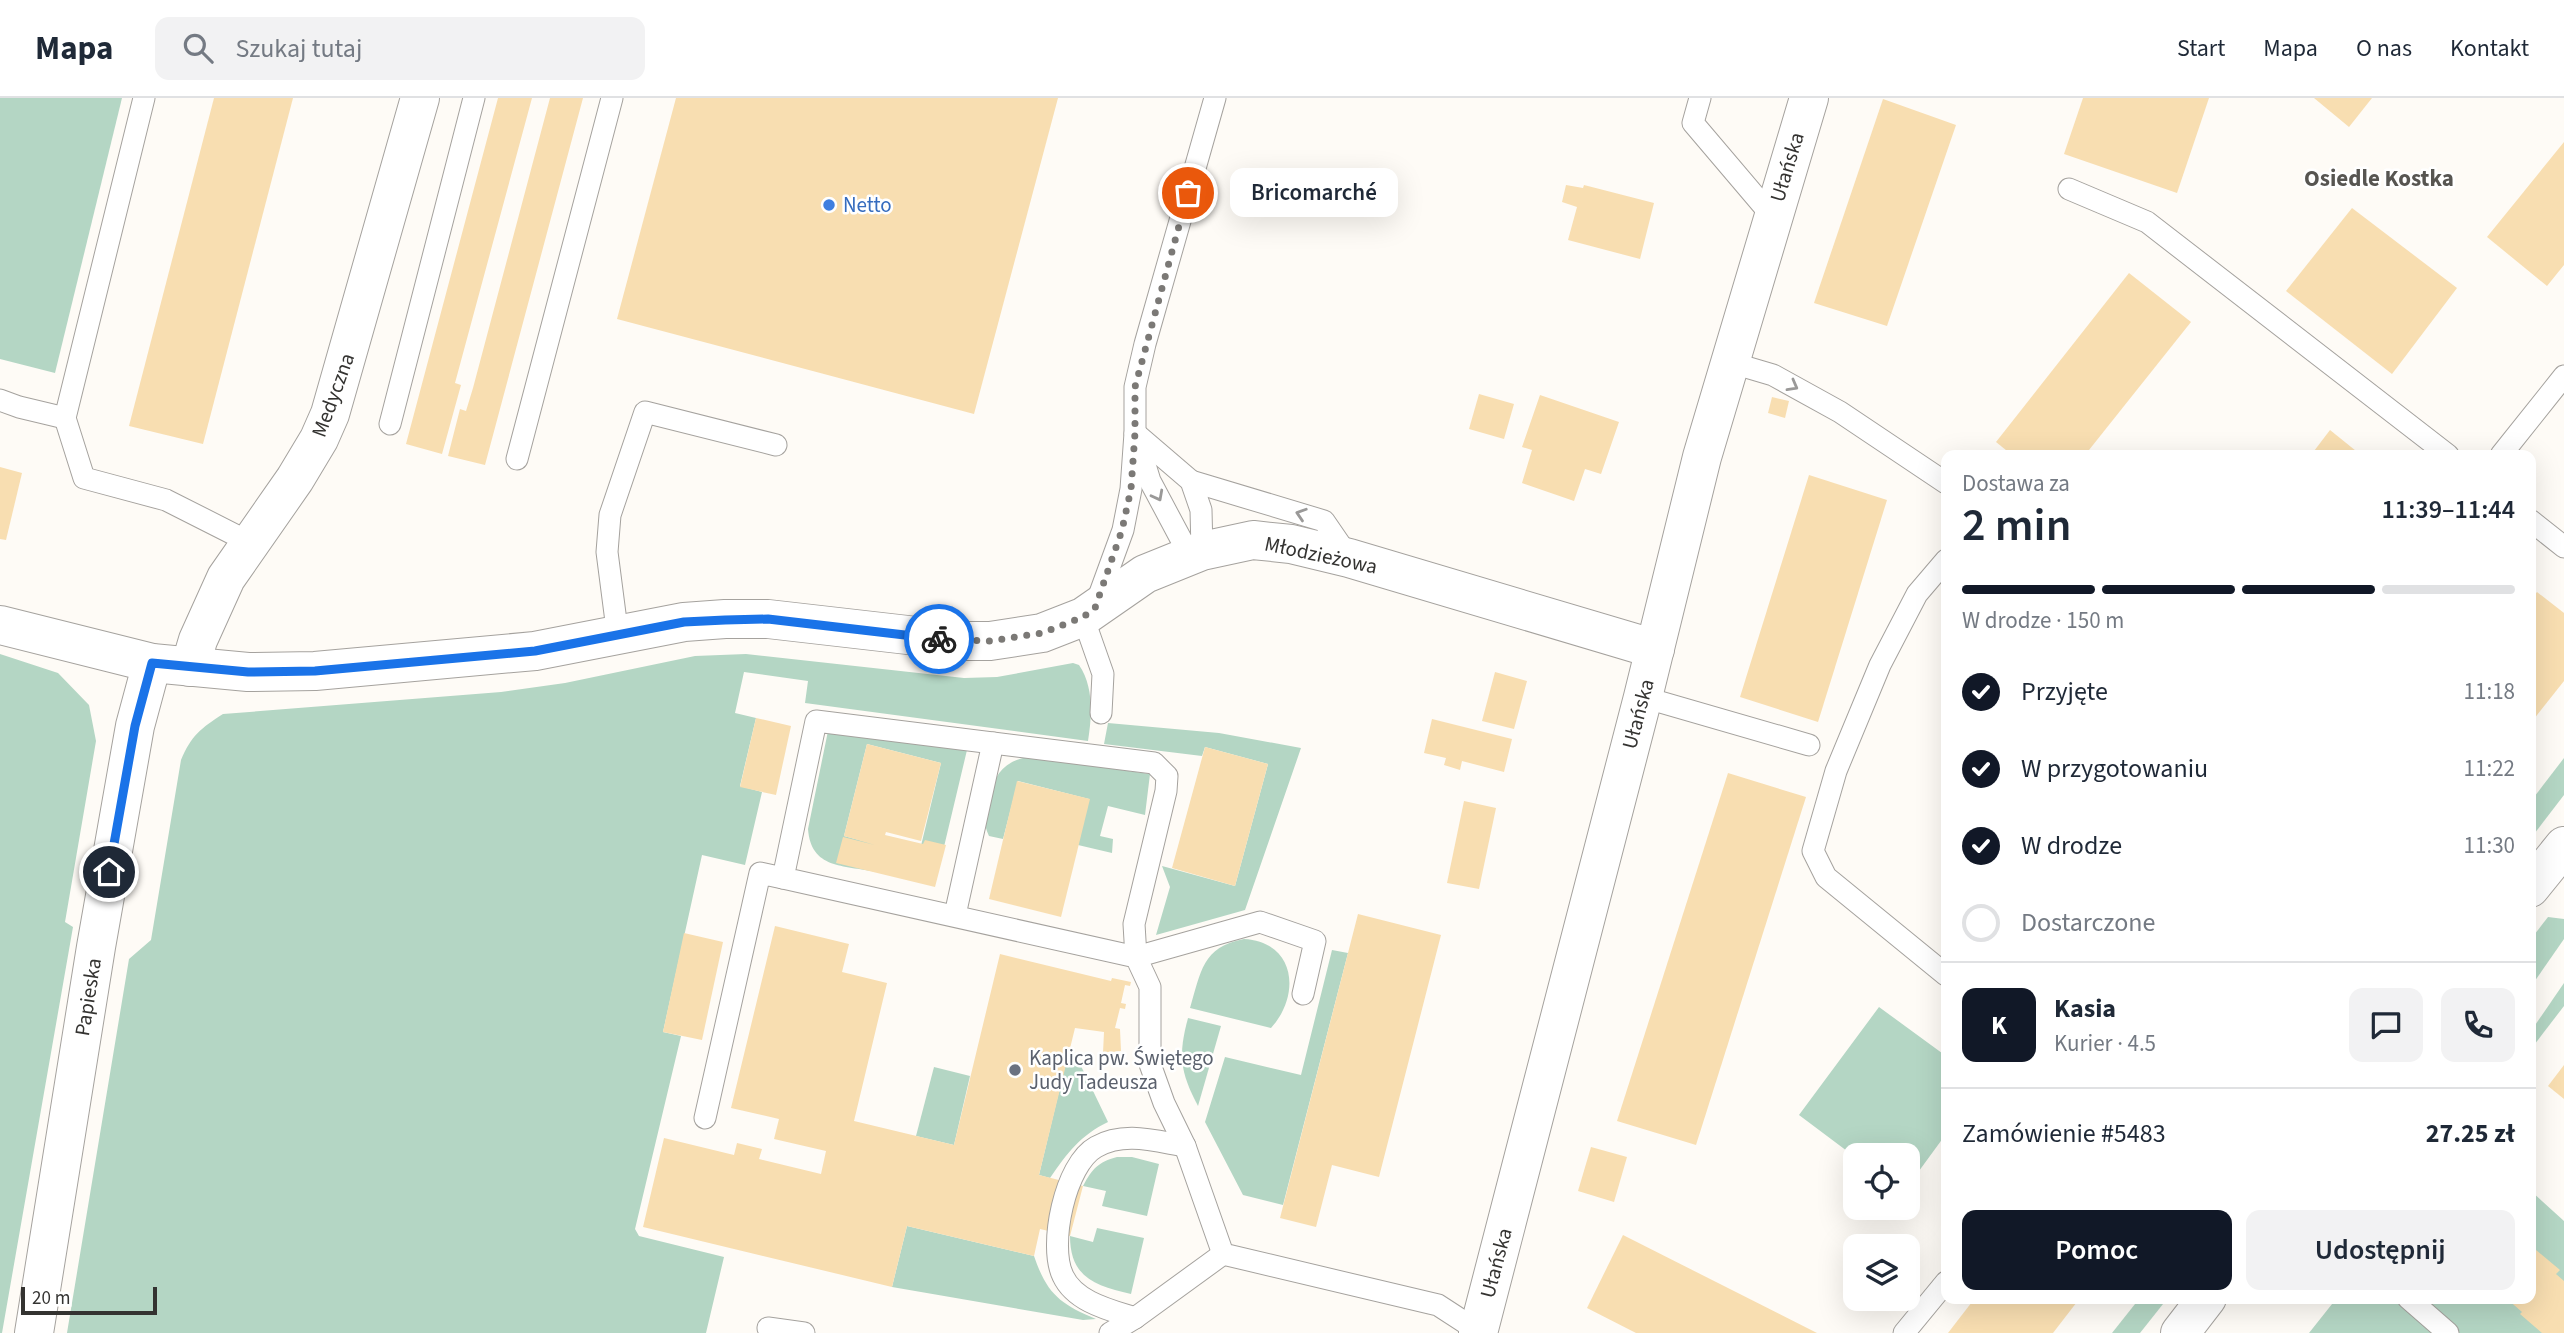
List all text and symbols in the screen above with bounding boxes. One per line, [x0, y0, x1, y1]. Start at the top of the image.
search box [155, 17, 645, 80]
text: Mapa [35, 25, 113, 72]
icon: search [179, 29, 217, 67]
text: Szukaj tutaj [235, 30, 362, 67]
text: Start [2177, 31, 2225, 66]
text: Mapa [2263, 31, 2318, 66]
text: O nas [2356, 31, 2412, 66]
text: Kontakt [2450, 31, 2529, 66]
street label: Ułańska [1762, 128, 1812, 206]
district label: Osiedle Kostka [2304, 162, 2454, 195]
pin [1158, 163, 1218, 223]
callout: Bricomarché [1230, 168, 1398, 217]
icon: bag [1169, 174, 1207, 212]
text: Bricomarché [1251, 176, 1377, 209]
place label: Netto [843, 190, 892, 220]
marker: Netto [821, 197, 837, 213]
street label: Medyczna [304, 349, 362, 441]
one-way arrow [1785, 378, 1798, 391]
text: Dostawa za [1962, 467, 2070, 500]
one-way arrow [1150, 489, 1163, 501]
text: 11:39–11:44 [2382, 491, 2515, 528]
text: 2 min [1962, 493, 2071, 558]
one-way arrow [1295, 508, 1307, 522]
street label: Młodzieżowa [1262, 528, 1380, 582]
courier [904, 604, 974, 674]
text: W drodze · 150 m [1962, 604, 2124, 637]
icon: bike [920, 620, 958, 658]
icon: check [1962, 673, 2000, 711]
text: Przyjęte [2021, 673, 2108, 710]
text: 11:18 [2464, 675, 2515, 708]
street label: Ułańska [1614, 676, 1662, 752]
icon: check [1962, 750, 2000, 788]
text: W przygotowaniu [2021, 750, 2208, 787]
text: 11:22 [2464, 752, 2515, 785]
icon: check [1962, 827, 2000, 865]
text: W drodze [2021, 827, 2122, 864]
text: 11:30 [2464, 829, 2515, 862]
pin [79, 842, 139, 902]
icon: home [90, 853, 128, 891]
text: Dostarczone [2021, 904, 2155, 941]
street label: Papieska [67, 956, 109, 1038]
button: chat [2349, 988, 2423, 1062]
button: phone [2441, 988, 2515, 1062]
text: Kasia [2054, 990, 2116, 1027]
text: K [1991, 1007, 2007, 1044]
text: Kurier · 4.5 [2054, 1027, 2156, 1060]
place label: Kaplica pw. Świętego Judy Tadeusza [1029, 1043, 1214, 1097]
marker: Kaplica pw. Świętego Judy Tadeusza [1007, 1062, 1023, 1078]
text: Zamówienie #5483 [1962, 1115, 2166, 1152]
text: 27.25 zł [2426, 1115, 2515, 1152]
map controls [1843, 1143, 1920, 1311]
button: locate [1843, 1143, 1920, 1220]
button: Pomoc [1962, 1210, 2232, 1290]
button: Udostępnij [2246, 1210, 2515, 1290]
street label: Ułańska [1472, 1225, 1520, 1301]
button: layers [1843, 1234, 1920, 1311]
scale bar [21, 1284, 158, 1316]
text: 20 m [32, 1285, 70, 1312]

